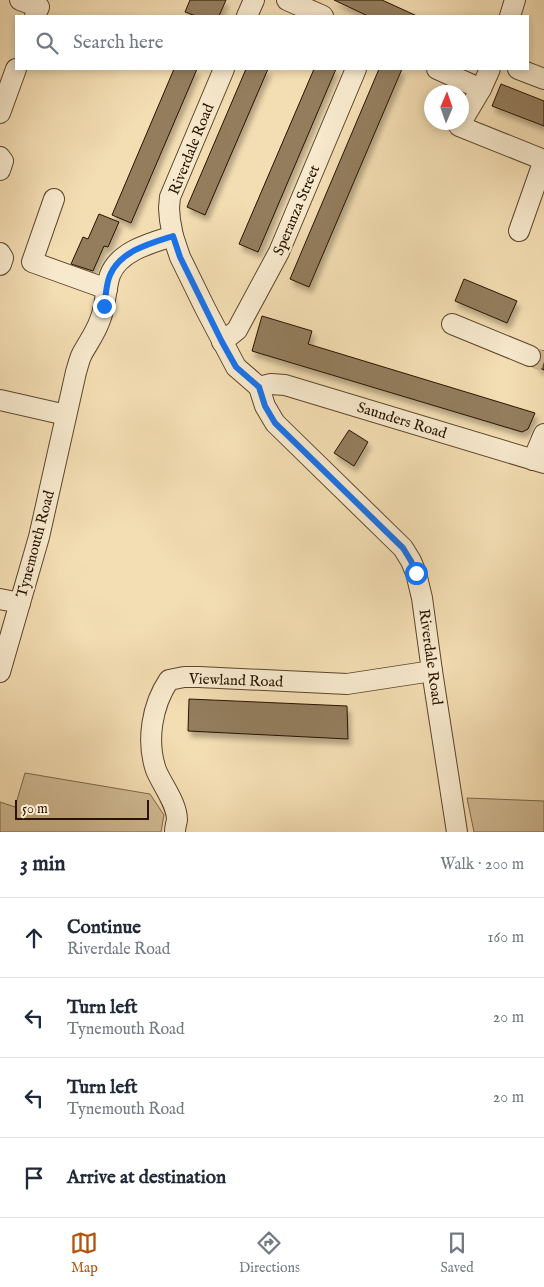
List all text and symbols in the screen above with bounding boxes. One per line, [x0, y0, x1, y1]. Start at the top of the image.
search box [15, 15, 529, 70]
icon: search [33, 29, 61, 57]
text: Search here [73, 31, 164, 55]
north arrow [424, 85, 469, 130]
street label: Riverdale Road [165, 100, 219, 198]
street label: Speranza Street [269, 162, 324, 258]
route end [93, 295, 116, 318]
street label: Saunders Road [355, 398, 450, 443]
street label: Tynemouth Road [12, 488, 59, 600]
route start [405, 562, 428, 585]
street label: Riverdale Road [414, 608, 447, 707]
street label: Viewland Road [188, 669, 284, 692]
scale bar [15, 797, 149, 820]
text: 50 m [22, 800, 48, 818]
text: 3 min [20, 851, 65, 878]
text: Walk · 200 m [440, 855, 524, 875]
text: Continue [67, 916, 141, 940]
icon: ahead [20, 924, 48, 952]
text: 160 m [488, 928, 524, 948]
text: Riverdale Road [67, 940, 170, 960]
text: Turn left [67, 996, 138, 1020]
icon: left [20, 1004, 48, 1032]
text: 20 m [493, 1008, 524, 1028]
text: Tynemouth Road [67, 1020, 184, 1040]
text: Turn left [67, 1076, 138, 1100]
icon: left [20, 1084, 48, 1112]
text: 20 m [493, 1088, 524, 1108]
text: Tynemouth Road [67, 1100, 184, 1120]
icon: arrive [20, 1164, 48, 1192]
text: Arrive at destination [67, 1166, 226, 1190]
tab: Map [70, 1229, 98, 1277]
tab: Directions [239, 1229, 300, 1277]
tab: Saved [441, 1229, 474, 1277]

